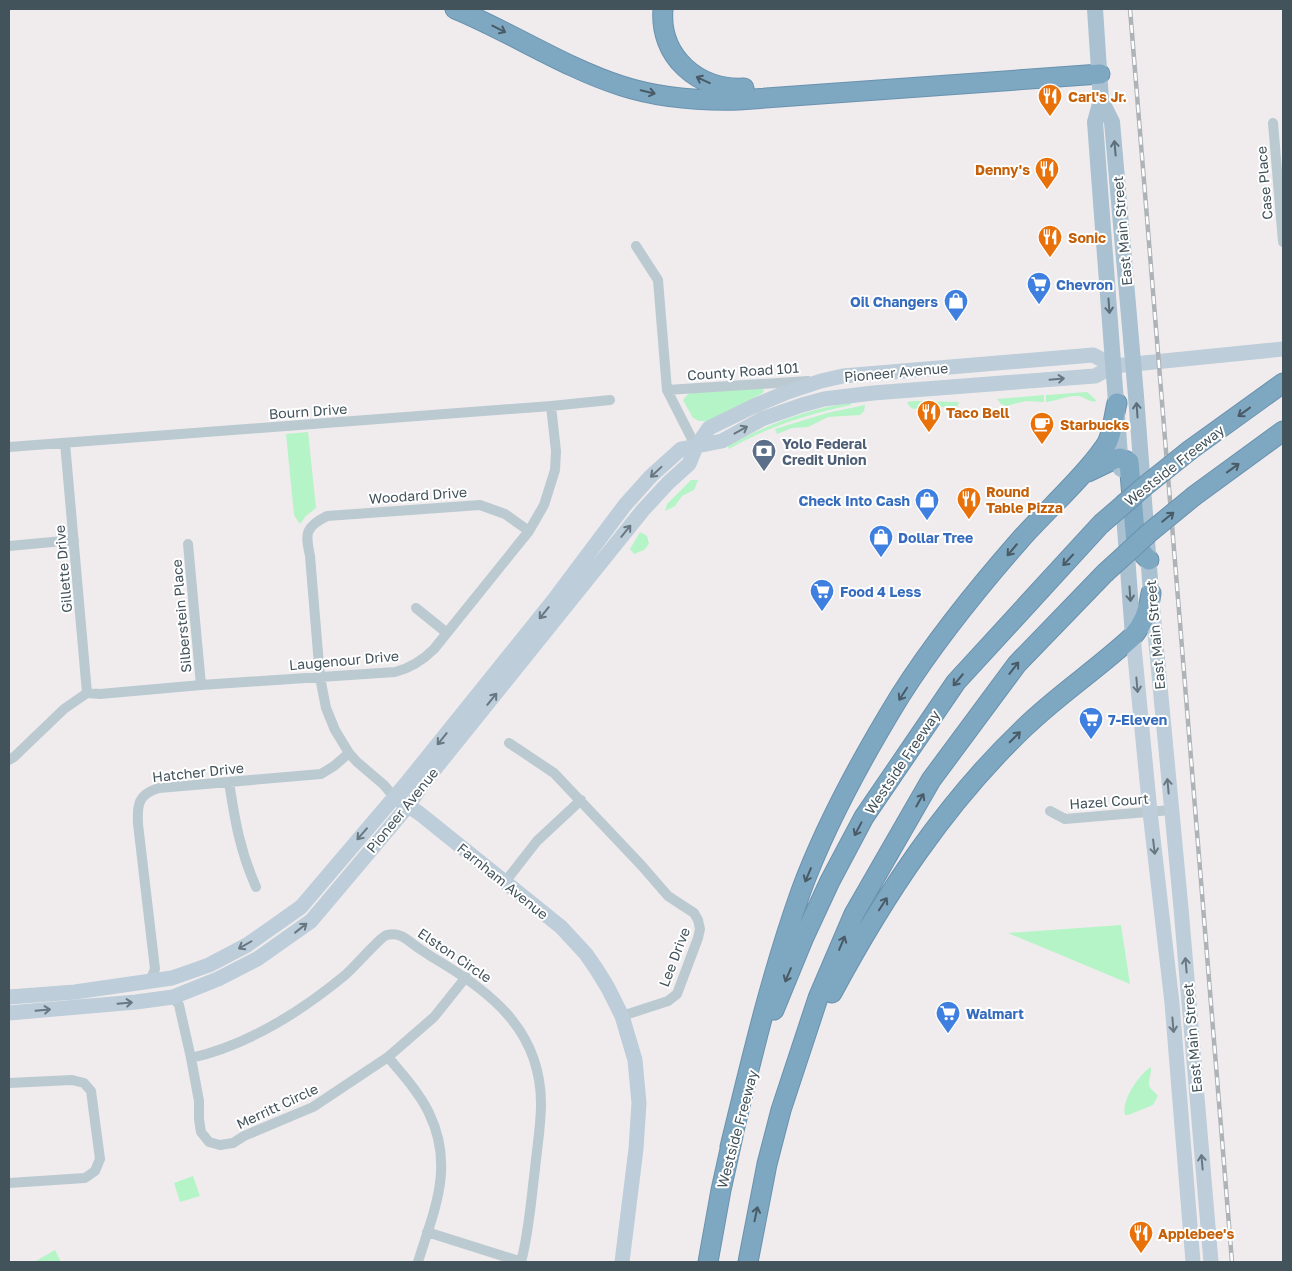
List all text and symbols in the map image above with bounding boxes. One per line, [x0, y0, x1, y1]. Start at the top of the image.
one-way arrow [491, 25, 506, 34]
one-way arrow [696, 75, 711, 84]
restaurant icon: Carl's Jr. [1037, 83, 1063, 117]
one-way arrow [640, 88, 656, 97]
place label: Carl's Jr. [1068, 88, 1127, 105]
one-way arrow [1110, 141, 1119, 157]
street label: Case Place [1252, 146, 1276, 220]
restaurant icon: Denny's [1034, 156, 1060, 190]
place label: Denny's [975, 161, 1030, 178]
street label: East Main Street [1109, 175, 1135, 287]
restaurant icon: Sonic [1037, 224, 1063, 258]
place label: Sonic [1068, 229, 1106, 246]
supermarket icon: Chevron [1026, 271, 1052, 305]
place label: Chevron [1056, 276, 1113, 293]
shop icon: Oil Changers [943, 288, 969, 322]
place label: Oil Changers [850, 293, 938, 310]
one-way arrow [1105, 297, 1114, 313]
street label: County Road 101 [686, 359, 800, 383]
street label: Pioneer Avenue [843, 359, 949, 385]
one-way arrow [1048, 374, 1064, 384]
restaurant icon: Taco Bell [916, 399, 942, 433]
street label: Bourn Drive [268, 400, 348, 422]
one-way arrow [1133, 402, 1142, 418]
place label: Taco Bell [946, 404, 1010, 421]
one-way arrow [1237, 407, 1251, 417]
cafe icon: Starbucks [1029, 411, 1055, 445]
place label: Starbucks [1060, 416, 1129, 433]
street label: Westside Freeway [1121, 421, 1227, 509]
one-way arrow [733, 424, 748, 434]
place label: Yolo Federal Credit Union [782, 435, 867, 468]
bank icon: Yolo Federal Credit Union [751, 438, 777, 472]
one-way arrow [1226, 462, 1239, 473]
one-way arrow [649, 466, 662, 478]
street label: Woodard Drive [368, 483, 468, 507]
place label: Round Table Pizza [986, 483, 1063, 516]
restaurant icon: Round Table Pizza [956, 486, 982, 520]
shop icon: Check Into Cash [914, 487, 940, 521]
place label: Check Into Cash [799, 492, 910, 509]
one-way arrow [1161, 512, 1174, 523]
street label: Gillette Drive [51, 524, 75, 614]
shop icon: Dollar Tree [868, 524, 894, 558]
one-way arrow [621, 525, 632, 538]
place label: Dollar Tree [898, 529, 973, 546]
one-way arrow [1006, 544, 1017, 557]
one-way arrow [1062, 554, 1074, 566]
street label: Silberstein Place [168, 559, 194, 673]
supermarket icon: Food 4 Less [809, 578, 835, 612]
street label: East Main Street [1142, 579, 1168, 691]
place label: Food 4 Less [840, 583, 921, 600]
one-way arrow [1125, 586, 1135, 602]
one-way arrow [539, 606, 550, 619]
street label: Laugenour Drive [288, 647, 400, 673]
one-way arrow [1009, 662, 1020, 675]
one-way arrow [953, 673, 964, 686]
one-way arrow [1133, 677, 1142, 693]
one-way arrow [897, 686, 907, 700]
one-way arrow [486, 692, 497, 705]
supermarket icon: 7-Eleven [1078, 706, 1104, 740]
street label: Westside Freeway [861, 707, 943, 817]
place label: 7-Eleven [1108, 711, 1167, 728]
one-way arrow [1009, 731, 1021, 744]
one-way arrow [436, 732, 447, 745]
street label: Hatcher Drive [151, 759, 245, 785]
street label: Pioneer Avenue [362, 764, 442, 856]
one-way arrow [1164, 778, 1173, 794]
street label: Hazel Court [1069, 790, 1149, 812]
one-way arrow [915, 794, 925, 808]
one-way arrow [853, 821, 863, 836]
one-way arrow [357, 828, 368, 841]
one-way arrow [1149, 838, 1159, 854]
street label: Farnham Avenue [454, 839, 552, 923]
one-way arrow [803, 867, 812, 882]
one-way arrow [878, 898, 888, 912]
one-way arrow [294, 923, 307, 934]
street label: Elston Circle [415, 924, 495, 986]
street label: Lee Drive [655, 925, 693, 989]
one-way arrow [837, 936, 847, 951]
one-way arrow [239, 941, 253, 951]
one-way arrow [1181, 957, 1191, 973]
one-way arrow [783, 967, 792, 982]
street label: East Main Street [1179, 982, 1205, 1094]
one-way arrow [117, 998, 133, 1008]
supermarket icon: Walmart [935, 1000, 961, 1034]
one-way arrow [35, 1005, 51, 1015]
place label: Walmart [966, 1005, 1024, 1022]
one-way arrow [1169, 1017, 1178, 1033]
street label: Westside Freeway [713, 1068, 761, 1190]
street label: Merritt Circle [233, 1080, 321, 1132]
one-way arrow [1197, 1154, 1207, 1170]
one-way arrow [752, 1207, 761, 1223]
restaurant icon: Applebee's [1128, 1220, 1154, 1254]
place label: Applebee's [1158, 1225, 1234, 1242]

